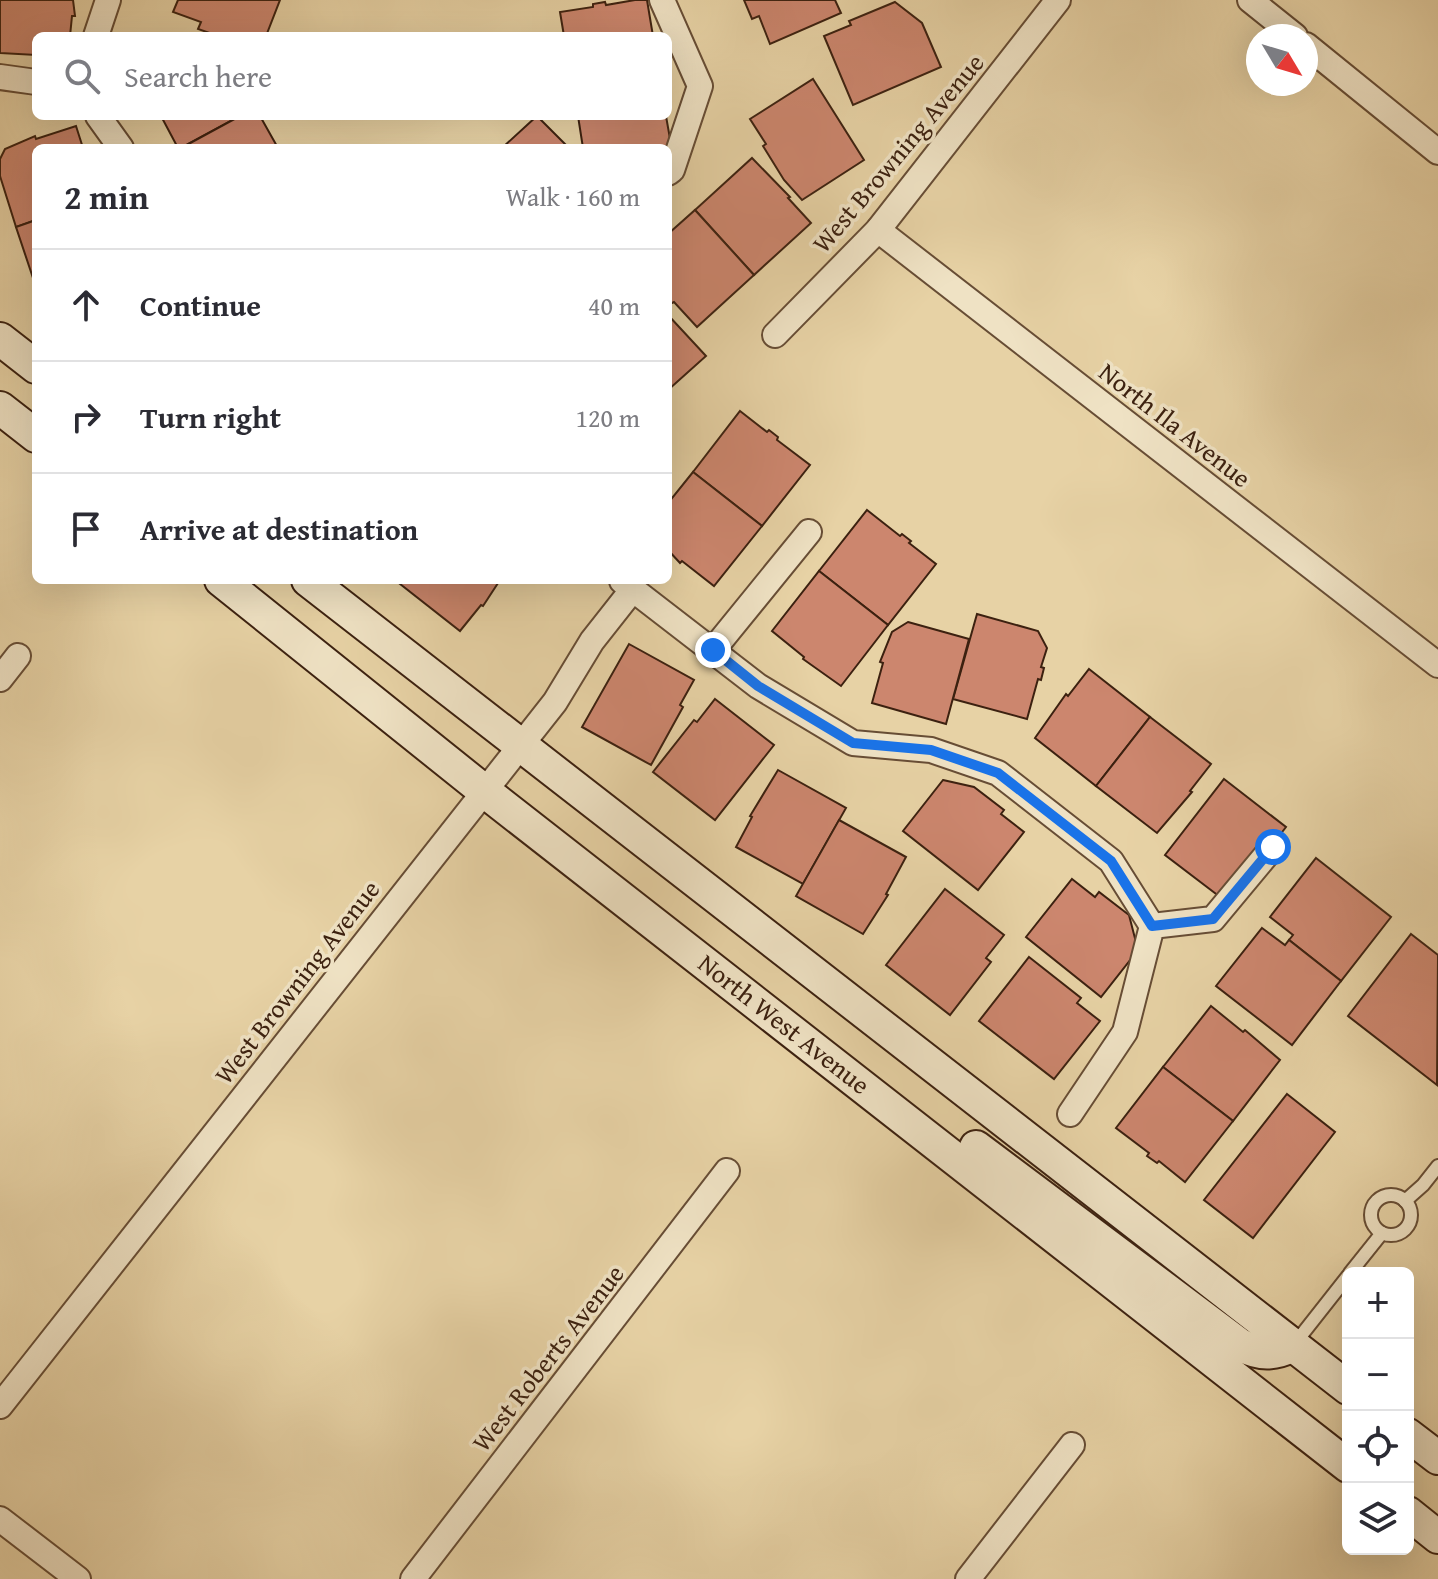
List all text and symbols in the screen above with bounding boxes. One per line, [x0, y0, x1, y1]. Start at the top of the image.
north arrow [1246, 24, 1318, 96]
search box [32, 32, 672, 120]
street label: West Browning Avenue [802, 44, 993, 261]
icon: search [60, 54, 104, 98]
text: Search here [124, 54, 272, 98]
text: 2 min [64, 172, 149, 221]
text: Walk · 160 m [506, 177, 640, 216]
icon: ahead [64, 283, 108, 327]
text: Continue [140, 283, 261, 327]
text: 40 m [588, 286, 640, 325]
street label: North Ila Avenue [1091, 353, 1260, 497]
icon: right [64, 395, 108, 439]
text: Turn right [140, 395, 281, 439]
text: 120 m [575, 398, 640, 437]
icon: arrive [64, 507, 108, 551]
text: Arrive at destination [140, 507, 418, 551]
route end [695, 632, 731, 668]
route start [1255, 829, 1291, 865]
street label: West Browning Avenue [204, 871, 389, 1092]
street label: North West Avenue [690, 944, 879, 1103]
street label: West Roberts Avenue [462, 1256, 633, 1460]
map controls [1342, 1267, 1414, 1555]
button: + [1342, 1267, 1414, 1339]
button: − [1342, 1339, 1414, 1411]
button: locate [1342, 1411, 1414, 1483]
button: layers [1342, 1483, 1414, 1555]

